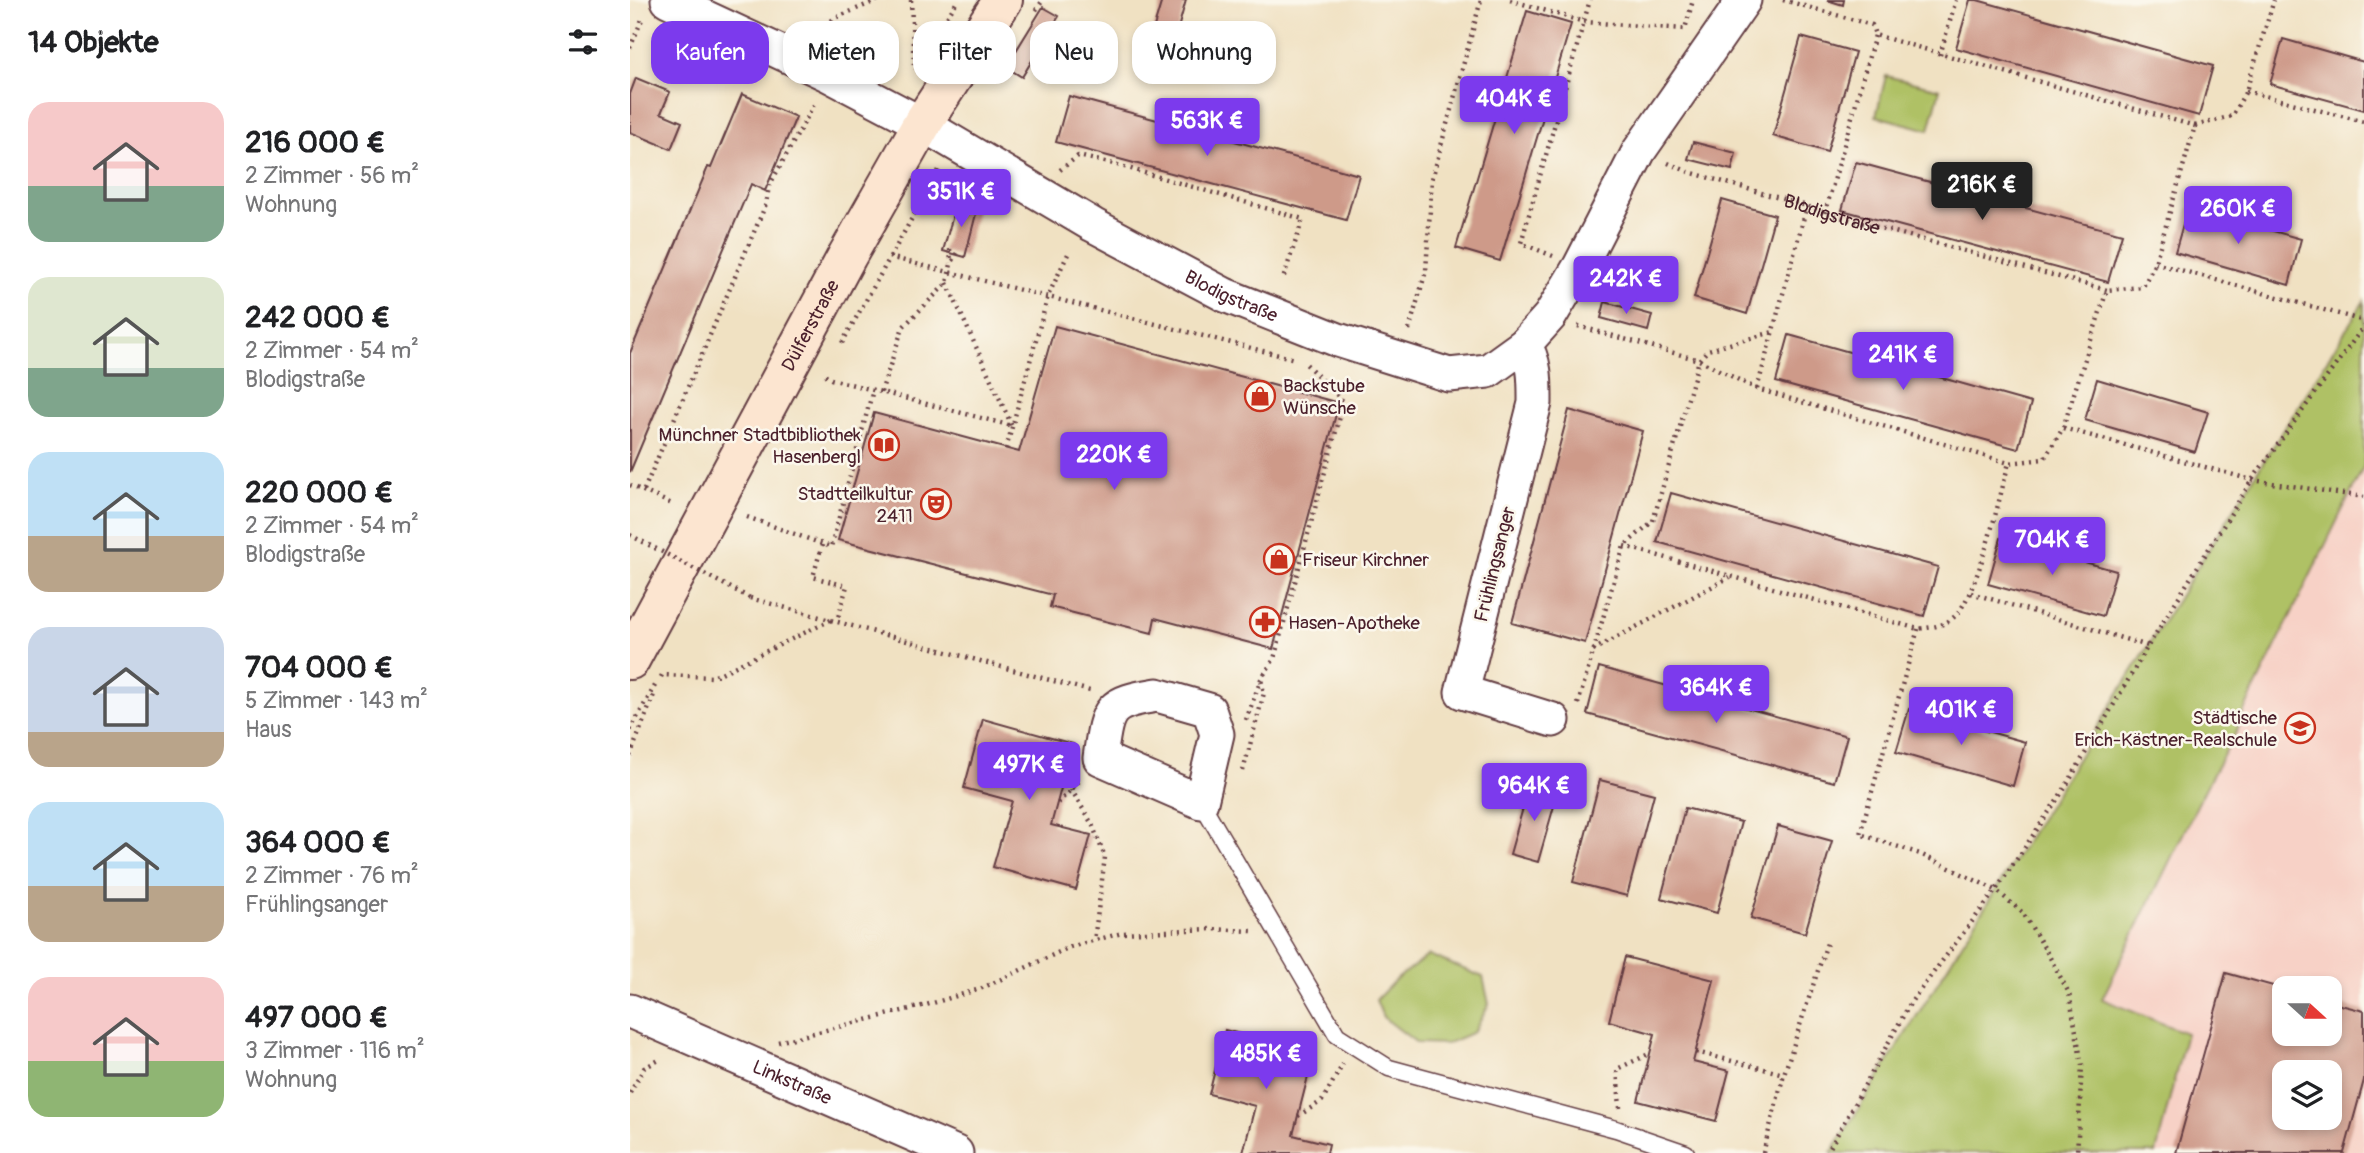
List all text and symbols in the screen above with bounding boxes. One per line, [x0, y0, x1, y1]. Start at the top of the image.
chip: Kaufen [651, 21, 769, 84]
chip: Mieten [783, 21, 899, 84]
chip: Filter [913, 21, 1016, 84]
chip: Neu [1030, 21, 1118, 84]
chip: Wohnung [1132, 21, 1276, 84]
icon: filters [564, 23, 602, 61]
text: 14 Objekte [28, 24, 159, 61]
pin: 404K € [1457, 76, 1571, 136]
text: 404K € [1476, 84, 1552, 113]
pin: 563K € [1150, 99, 1264, 158]
text: 563K € [1171, 106, 1243, 135]
text: 216 000 € [245, 124, 385, 161]
icon: home [84, 130, 168, 214]
text: 2 Zimmer · 56 m² [245, 161, 419, 190]
pin: 216K € [1925, 162, 2039, 222]
pin: 351K € [904, 170, 1018, 229]
text: 216K € [1947, 170, 2017, 199]
text: 351K € [927, 177, 995, 206]
pin: 260K € [2181, 187, 2295, 246]
street label: Blodigstraße [1781, 189, 1883, 241]
text: Wohnung [245, 190, 337, 219]
text: 260K € [2200, 194, 2276, 223]
pin: 242K € [1569, 256, 1683, 316]
text: 242K € [1589, 264, 1663, 293]
street label: Blodigstraße [1181, 265, 1282, 328]
street label: Dülferstraße [776, 275, 845, 376]
text: 242 000 € [245, 299, 390, 336]
icon: home [84, 305, 168, 389]
pin: 241K € [1846, 332, 1960, 392]
text: 2 Zimmer · 54 m² [245, 336, 419, 365]
text: 241K € [1868, 340, 1938, 369]
text: Blodigstraße [245, 365, 365, 394]
place label: Backstube Wünsche [1283, 374, 1365, 420]
shop icon: Backstube Wünsche [1243, 379, 1277, 413]
place label: Münchner Stadtbibliothek Hasenbergl [659, 423, 861, 469]
library icon: Münchner Stadtbibliothek Hasenbergl [867, 428, 901, 462]
pin: 220K € [1057, 433, 1171, 492]
text: 220K € [1076, 440, 1152, 469]
text: 220 000 € [245, 474, 393, 511]
icon: home [84, 480, 168, 564]
place label: Stadtteilkultur 2411 [798, 482, 913, 528]
theatre icon: Stadtteilkultur 2411 [919, 487, 953, 521]
street label: Frühlingsanger [1469, 504, 1521, 624]
text: 2 Zimmer · 54 m² [245, 511, 419, 540]
pin: 704K € [1995, 518, 2109, 577]
text: 704K € [2014, 525, 2090, 554]
text: Blodigstraße [245, 540, 365, 569]
shop icon: Friseur Kirchner [1262, 542, 1296, 576]
place label: Friseur Kirchner [1302, 548, 1429, 572]
pharmacy icon: Hasen-Apotheke [1248, 605, 1282, 639]
place label: Hasen-Apotheke [1288, 611, 1421, 635]
text: 704 000 € [245, 649, 393, 686]
icon: home [84, 655, 168, 739]
pin: 364K € [1659, 666, 1773, 725]
text: 364K € [1679, 673, 1753, 702]
text: 5 Zimmer · 143 m² [245, 686, 428, 715]
pin: 401K € [1904, 688, 2018, 747]
text: 401K € [1925, 695, 1997, 724]
place label: Städtische Erich-Kästner-Realschule [2074, 706, 2278, 752]
school or university icon: Städtische Erich-Kästner-Realschule [2283, 711, 2317, 745]
text: Haus [245, 715, 292, 744]
pin: 497K € [972, 742, 1086, 802]
text: 497K € [993, 750, 1065, 779]
pin: 964K € [1477, 764, 1591, 823]
text: 964K € [1498, 771, 1570, 800]
text: 364 000 € [245, 824, 391, 861]
icon: home [84, 830, 168, 914]
text: 2 Zimmer · 76 m² [245, 861, 419, 890]
text: Frühlingsanger [245, 890, 388, 919]
north arrow [2272, 976, 2342, 1046]
map controls [2272, 976, 2342, 1130]
text: 497 000 € [245, 999, 388, 1036]
icon: home [84, 1005, 168, 1089]
pin: 485K € [1209, 1032, 1323, 1091]
text: 3 Zimmer · 116 m² [245, 1036, 425, 1065]
text: 485K € [1230, 1039, 1302, 1068]
street label: Linkstraße [748, 1055, 836, 1111]
button: layers [2272, 1060, 2342, 1130]
text: Wohnung [245, 1065, 337, 1094]

